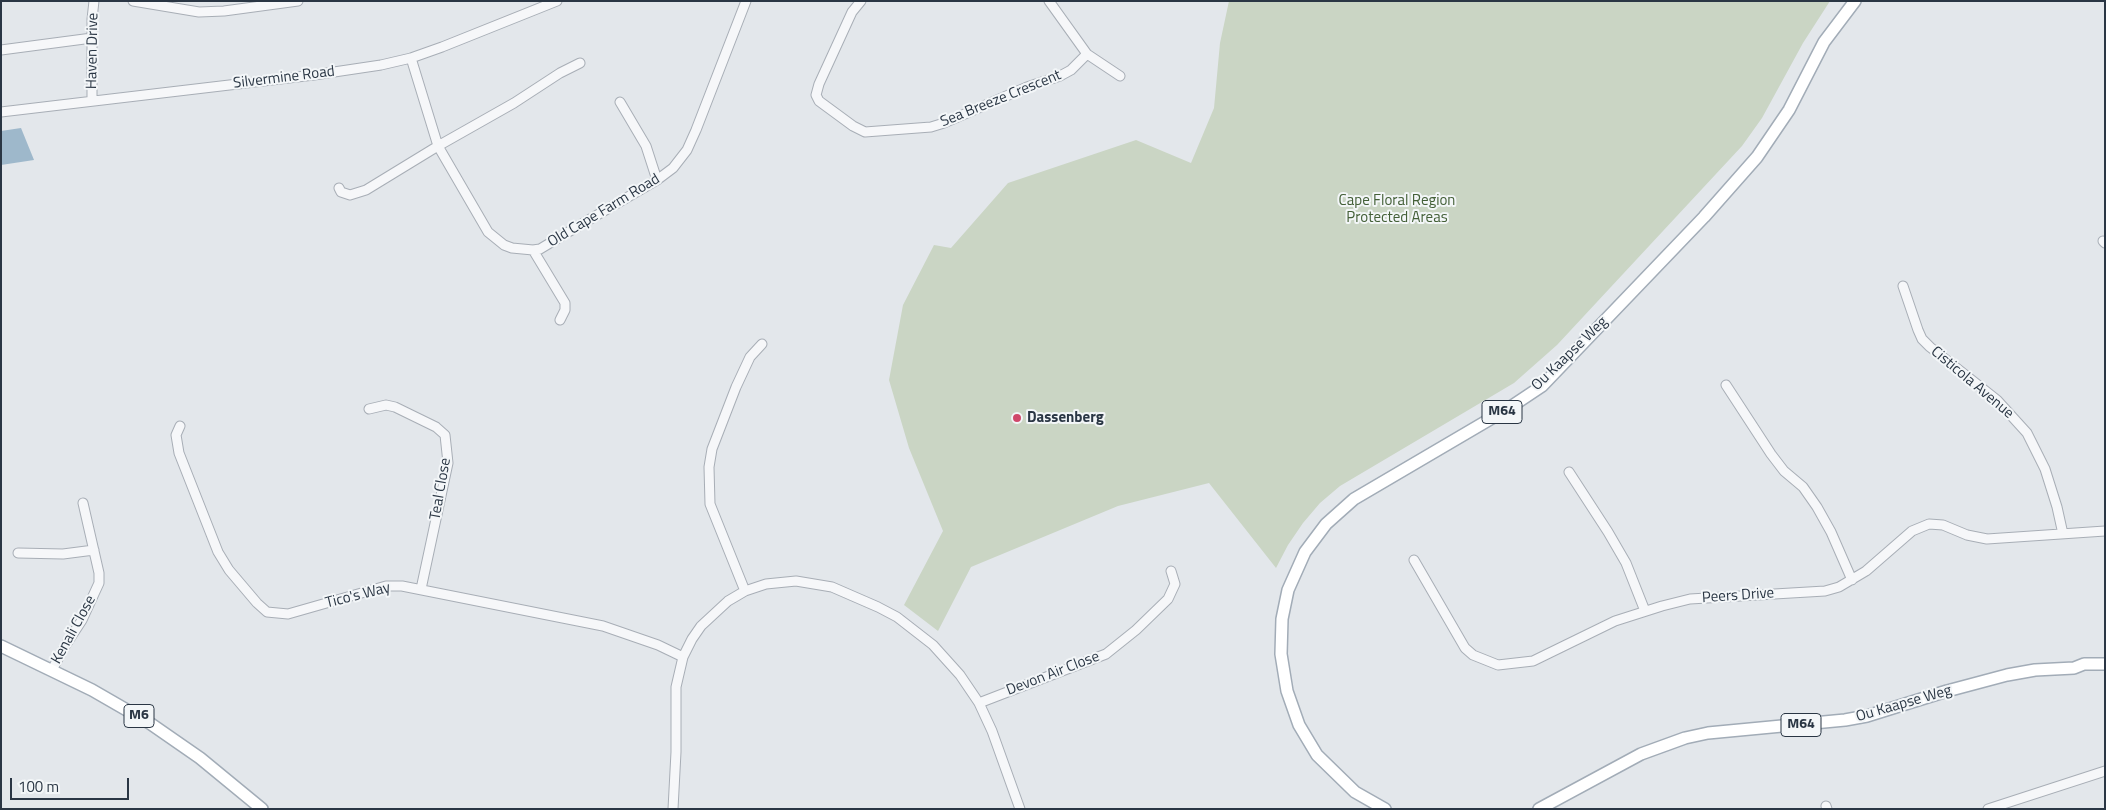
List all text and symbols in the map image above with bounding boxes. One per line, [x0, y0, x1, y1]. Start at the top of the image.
street label: Haven Drive [83, 13, 103, 89]
street label: Silvermine Road [232, 63, 336, 93]
street label: Sea Breeze Crescent [938, 67, 1064, 131]
street label: Old Cape Farm Road [545, 170, 663, 252]
park label: Cape Floral Region Protected Areas [1339, 192, 1455, 227]
street label: Ou Kaapse Weg [1528, 313, 1612, 395]
street label: Cisticola Avenue [1927, 343, 2017, 423]
road number: M64 [1482, 401, 1522, 424]
place label: Dassenberg [1027, 409, 1104, 427]
marker: Dassenberg [1011, 412, 1023, 424]
street label: Teal Close [427, 457, 455, 521]
street label: Tico's Way [324, 579, 392, 613]
street label: Peers Drive [1701, 585, 1775, 607]
street label: Kenali Close [48, 593, 100, 667]
street label: Devon Air Close [1004, 648, 1102, 700]
street label: Ou Kaapse Weg [1854, 682, 1954, 726]
road number: M6 [124, 704, 154, 728]
road number: M64 [1781, 714, 1821, 736]
scale bar [12, 768, 131, 800]
text: 100 m [18, 775, 59, 798]

